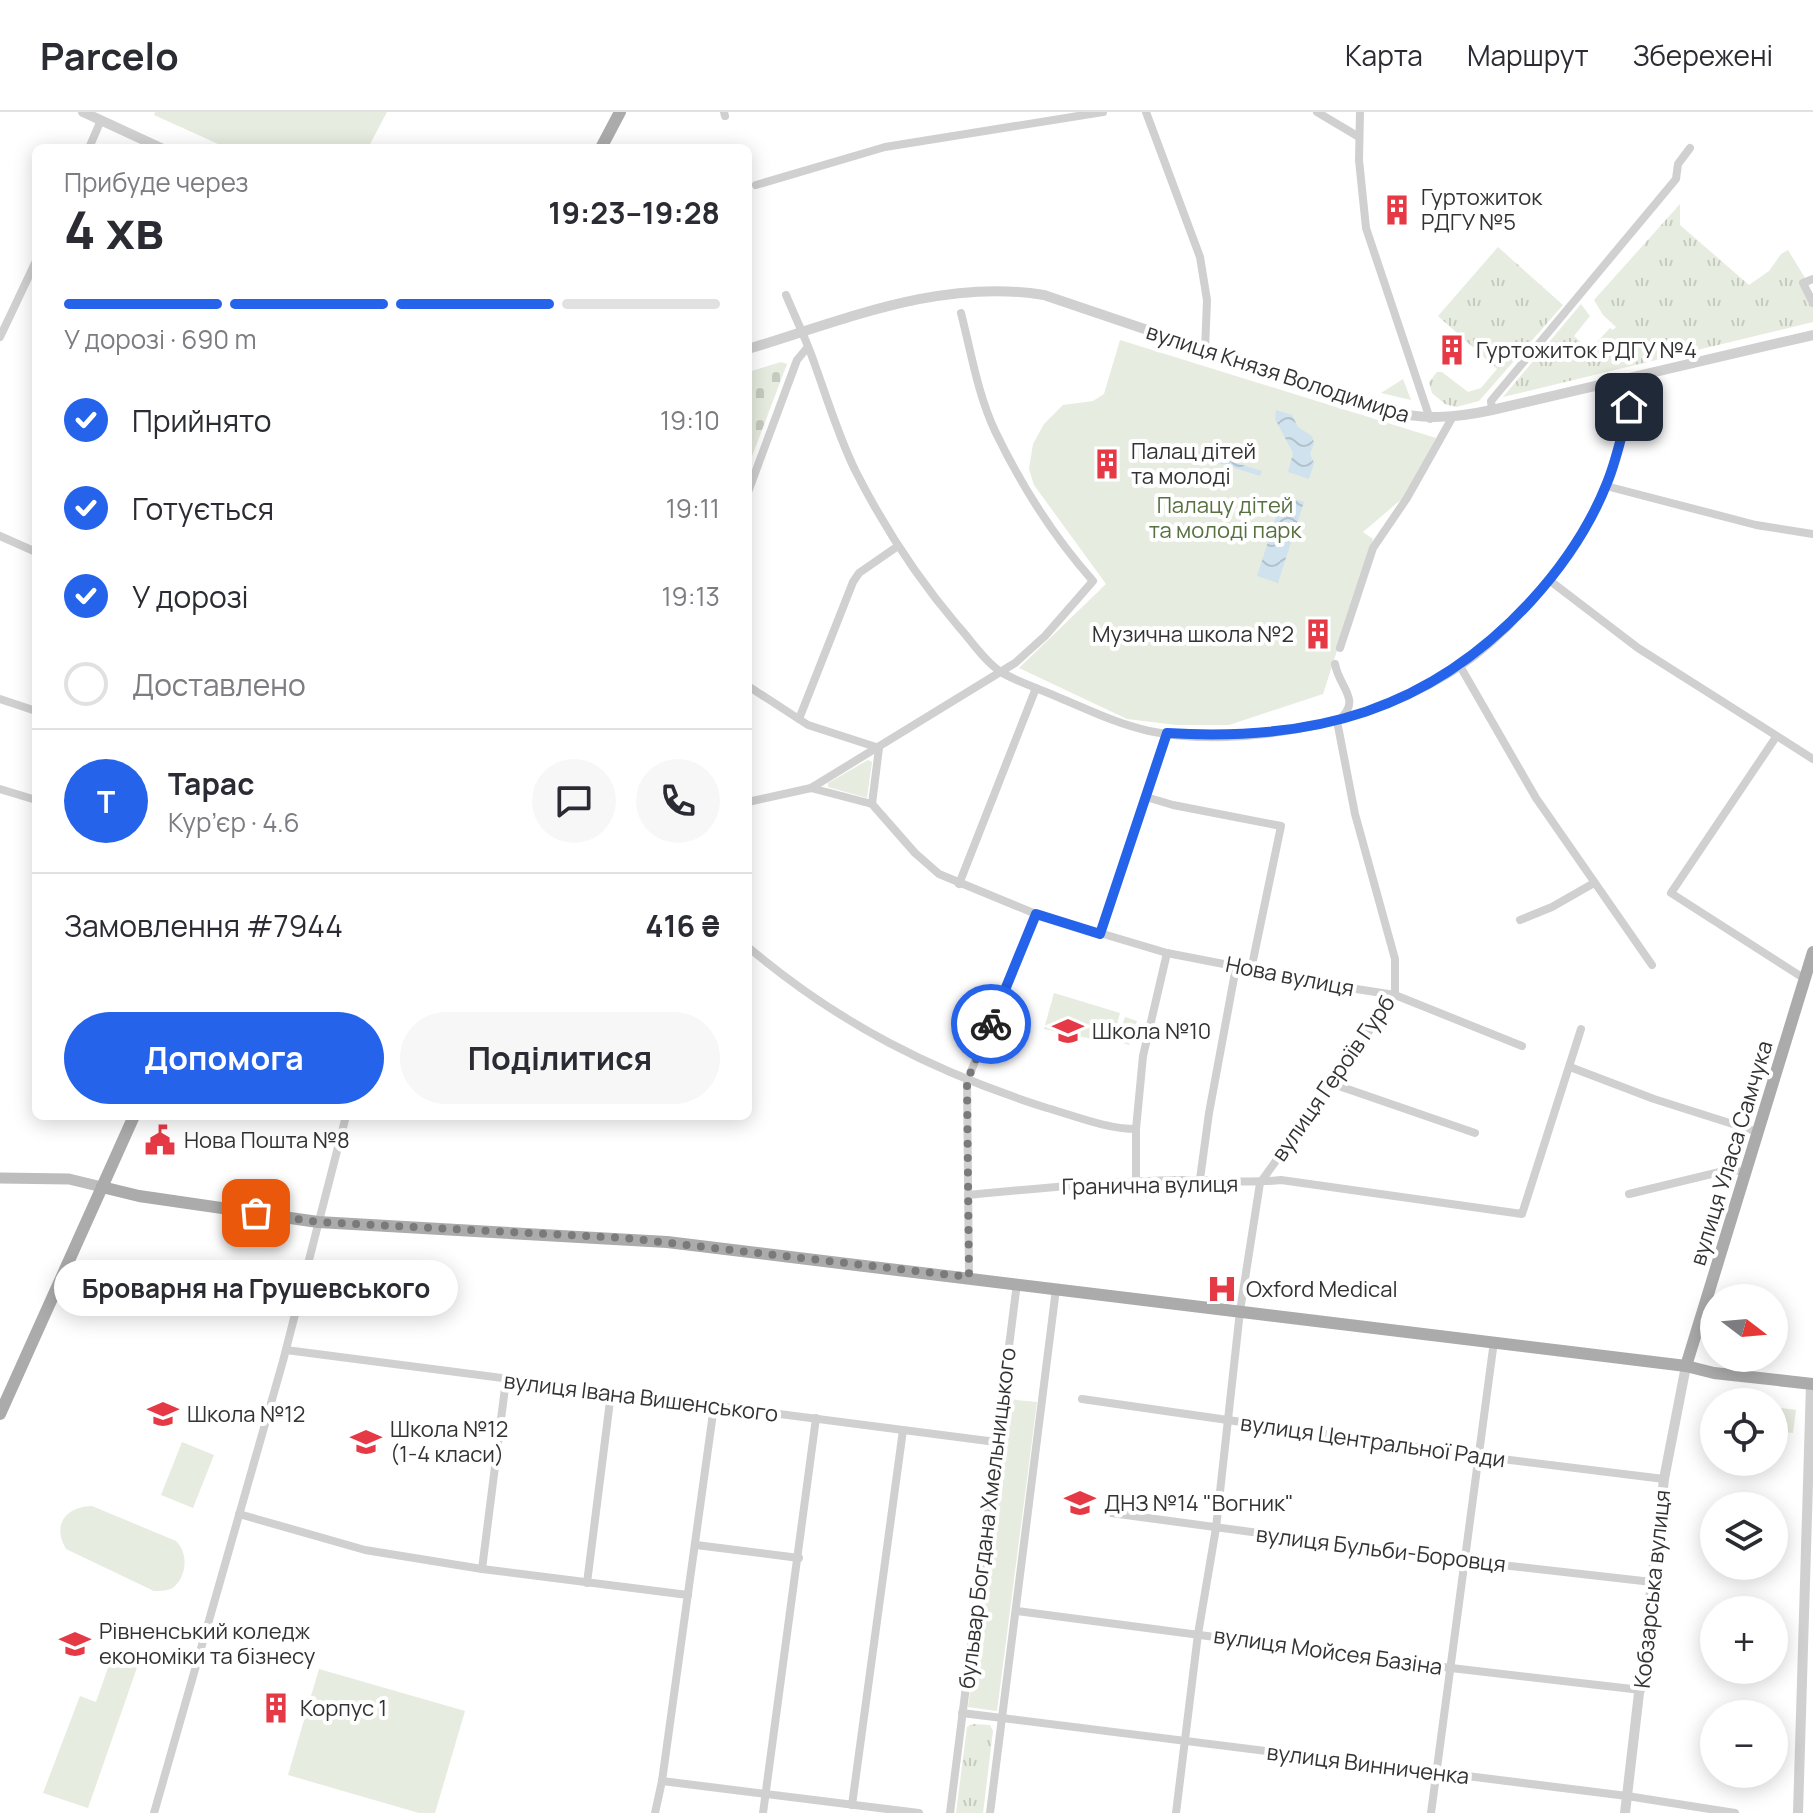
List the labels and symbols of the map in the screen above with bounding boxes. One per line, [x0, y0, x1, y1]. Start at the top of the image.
place label: Гуртожиток РДГУ №5 [1421, 182, 1543, 237]
building icon: Гуртожиток РДГУ №5 [1380, 193, 1414, 227]
street label: вулиця Князя Володимира [1143, 316, 1413, 430]
building icon: Гуртожиток РДГУ №4 [1435, 333, 1469, 367]
place label: Гуртожиток РДГУ №4 [1476, 335, 1697, 365]
pin [1595, 373, 1663, 441]
place label: Палац дітей та молоді [1131, 436, 1256, 491]
building icon: Палац дітей та молоді [1090, 447, 1124, 481]
park label: Палацу дітей та молоді парк [1149, 490, 1302, 545]
building icon: Музична школа №2 [1301, 617, 1335, 651]
place label: Музична школа №2 [1092, 619, 1294, 649]
street label: Нова вулиця [1223, 949, 1357, 1003]
courier [951, 984, 1031, 1064]
street label: вулиця Героїв Гурб [1264, 989, 1402, 1167]
school or university icon: Школа №10 [1051, 1014, 1085, 1048]
place label: Школа №10 [1092, 1016, 1211, 1046]
street label: вулиця Уласа Самчука [1682, 1037, 1780, 1269]
public building icon: Нова Пошта №8 [143, 1123, 177, 1157]
place label: Нова Пошта №8 [184, 1125, 350, 1155]
street label: Гранична вулиця [1061, 1168, 1239, 1202]
pin [222, 1179, 290, 1247]
callout: Броварня на Грушевського [54, 1261, 458, 1317]
hospital icon: Oxford Medical [1205, 1272, 1239, 1306]
place label: Oxford Medical [1246, 1274, 1398, 1304]
north arrow [1700, 1284, 1788, 1372]
street label: бульвар Богдана Хмельницького [951, 1346, 1023, 1690]
street label: вулиця Івана Вишенського [502, 1365, 780, 1429]
school or university icon: Школа №12 [146, 1397, 180, 1431]
place label: Школа №12 [187, 1399, 305, 1429]
street label: вулиця Центральної Ради [1239, 1408, 1507, 1474]
place label: Школа №12 (1-4 класи) [390, 1414, 508, 1469]
school or university icon: Школа №12 (1-4 класи) [349, 1425, 383, 1459]
school or university icon: ДНЗ №14 "Вогник" [1063, 1486, 1097, 1520]
place label: ДНЗ №14 "Вогник" [1104, 1488, 1294, 1518]
street label: Кобзарська вулиця [1627, 1488, 1677, 1690]
street label: вулиця Бульби-Боровця [1254, 1519, 1508, 1579]
place label: Рівненський коледж економіки та бізнесу [99, 1616, 316, 1671]
street label: вулиця Мойсея Базіна [1212, 1620, 1444, 1682]
school or university icon: Рівненський коледж економіки та бізнесу [58, 1627, 92, 1661]
building icon: Корпус 1 [259, 1691, 293, 1725]
place label: Корпус 1 [300, 1693, 387, 1723]
street label: вулиця Винниченка [1265, 1737, 1471, 1791]

